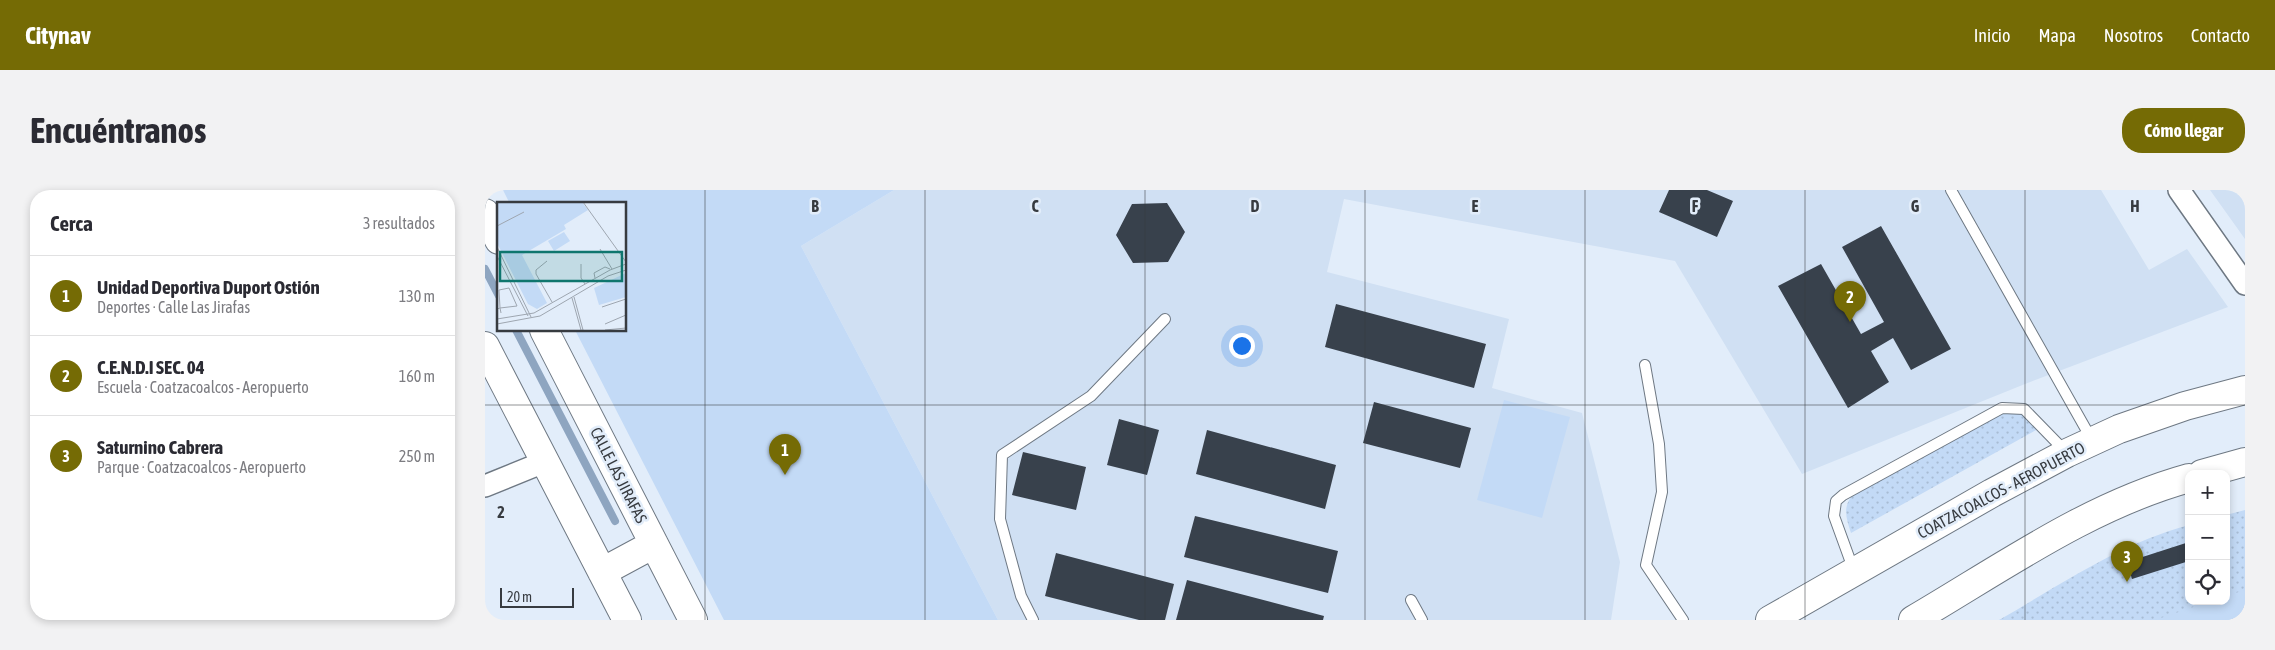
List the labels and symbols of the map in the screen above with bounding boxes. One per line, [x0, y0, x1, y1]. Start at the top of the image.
text: B [811, 197, 819, 215]
text: C [1031, 197, 1039, 215]
text: D [1251, 197, 1260, 215]
text: E [1472, 197, 1479, 215]
text: F [1692, 197, 1699, 215]
text: G [1911, 197, 1920, 215]
text: H [2130, 197, 2140, 215]
inset map [497, 202, 626, 331]
pin: 2 [1834, 281, 1866, 322]
your location [1229, 333, 1255, 359]
street label: CALLE LAS JIRAFAS [587, 424, 651, 526]
pin: 1 [769, 434, 801, 475]
street label: COATZACOALCOS - AEROPUERTO [1914, 438, 2088, 542]
text: 2 [497, 503, 505, 521]
pin: 3 [2111, 541, 2143, 582]
scale bar [500, 585, 574, 608]

